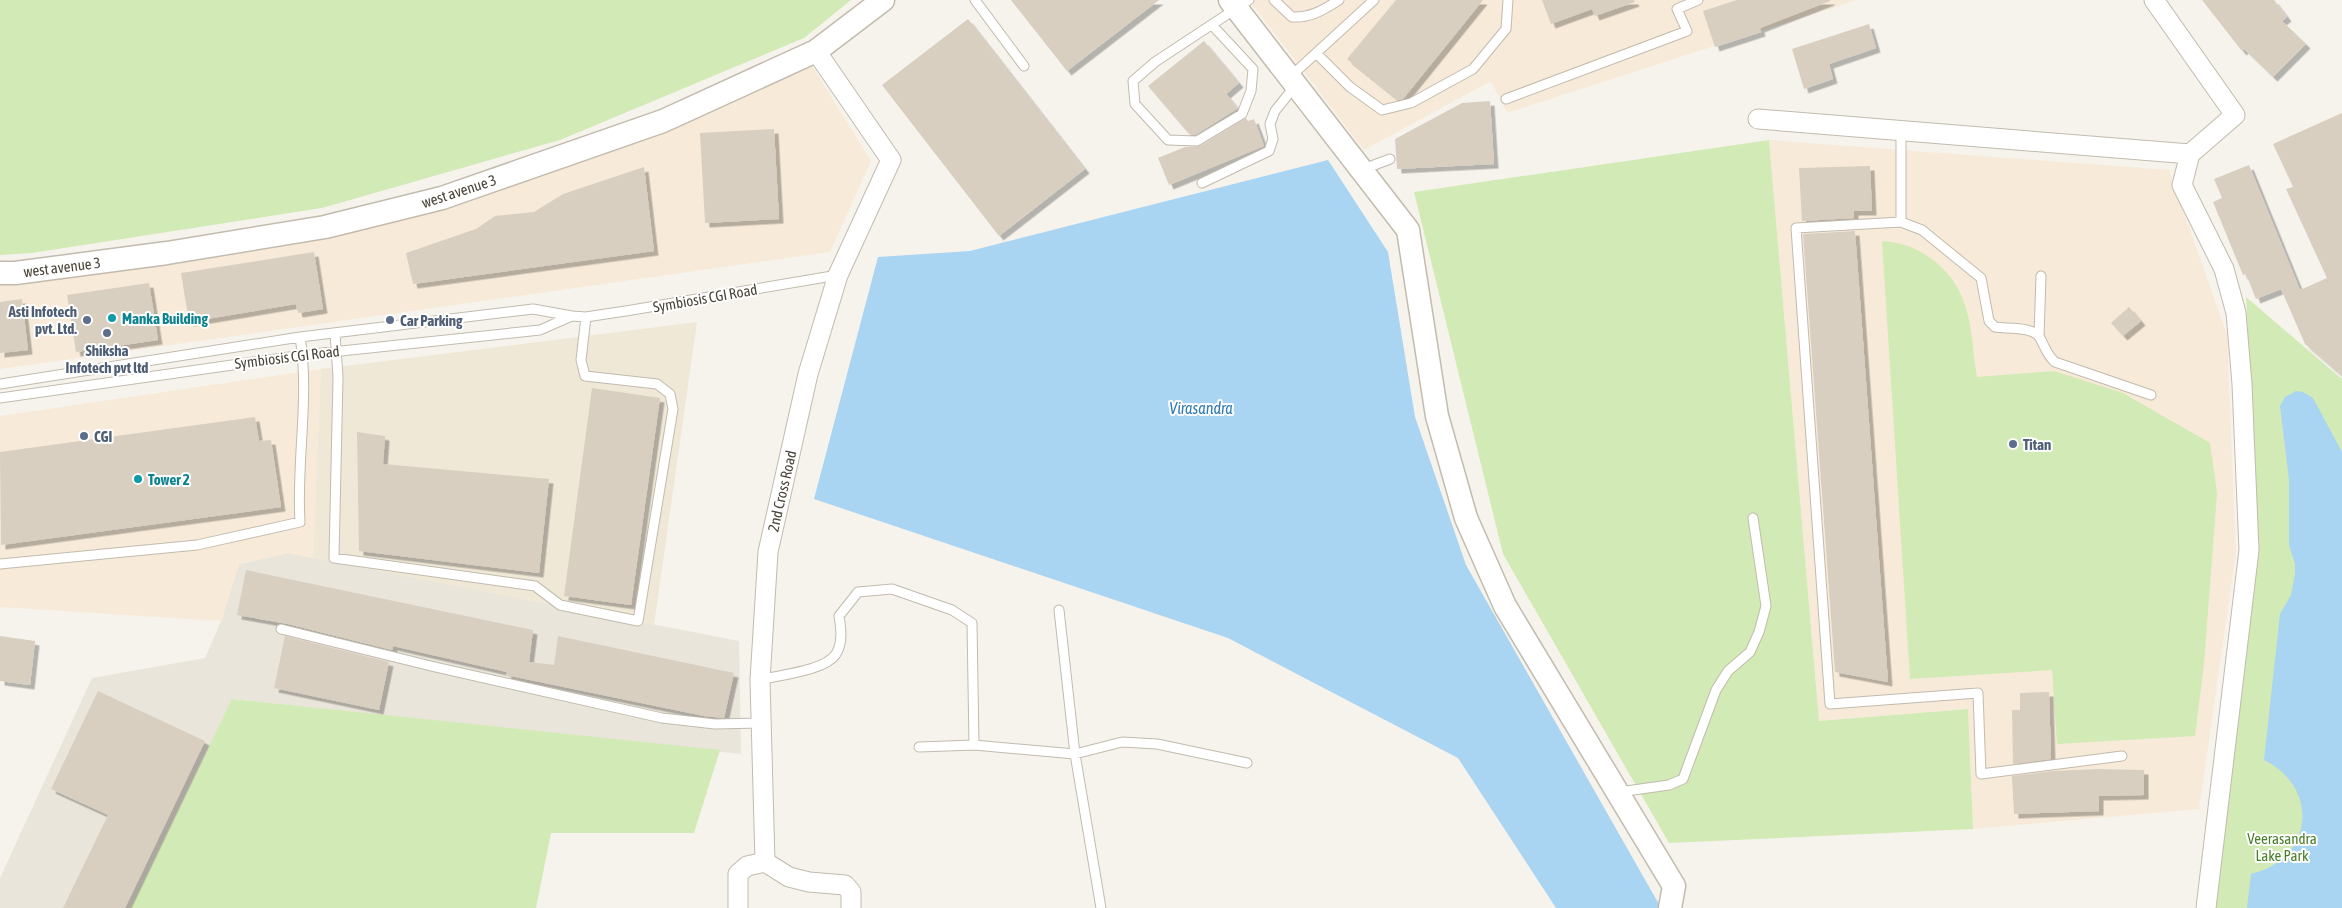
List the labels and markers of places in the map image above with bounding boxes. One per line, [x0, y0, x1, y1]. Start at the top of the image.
place label: Asti Infotech pvt. Ltd. [8, 303, 77, 337]
place label: Manka Building [122, 310, 208, 327]
marker: Manka Building [106, 312, 118, 324]
place label: Car Parking [400, 312, 463, 329]
marker: Asti Infotech pvt. Ltd. [81, 314, 93, 326]
marker: Car Parking [384, 314, 396, 326]
marker: Shiksha Infotech pvt ltd [101, 327, 113, 339]
place label: Shiksha Infotech pvt ltd [66, 342, 148, 376]
place label: CGI [94, 428, 112, 445]
marker: CGI [78, 430, 90, 442]
place label: Titan [2023, 436, 2051, 453]
marker: Titan [2007, 438, 2019, 450]
place label: Tower 2 [148, 471, 190, 488]
marker: Tower 2 [132, 473, 144, 485]

